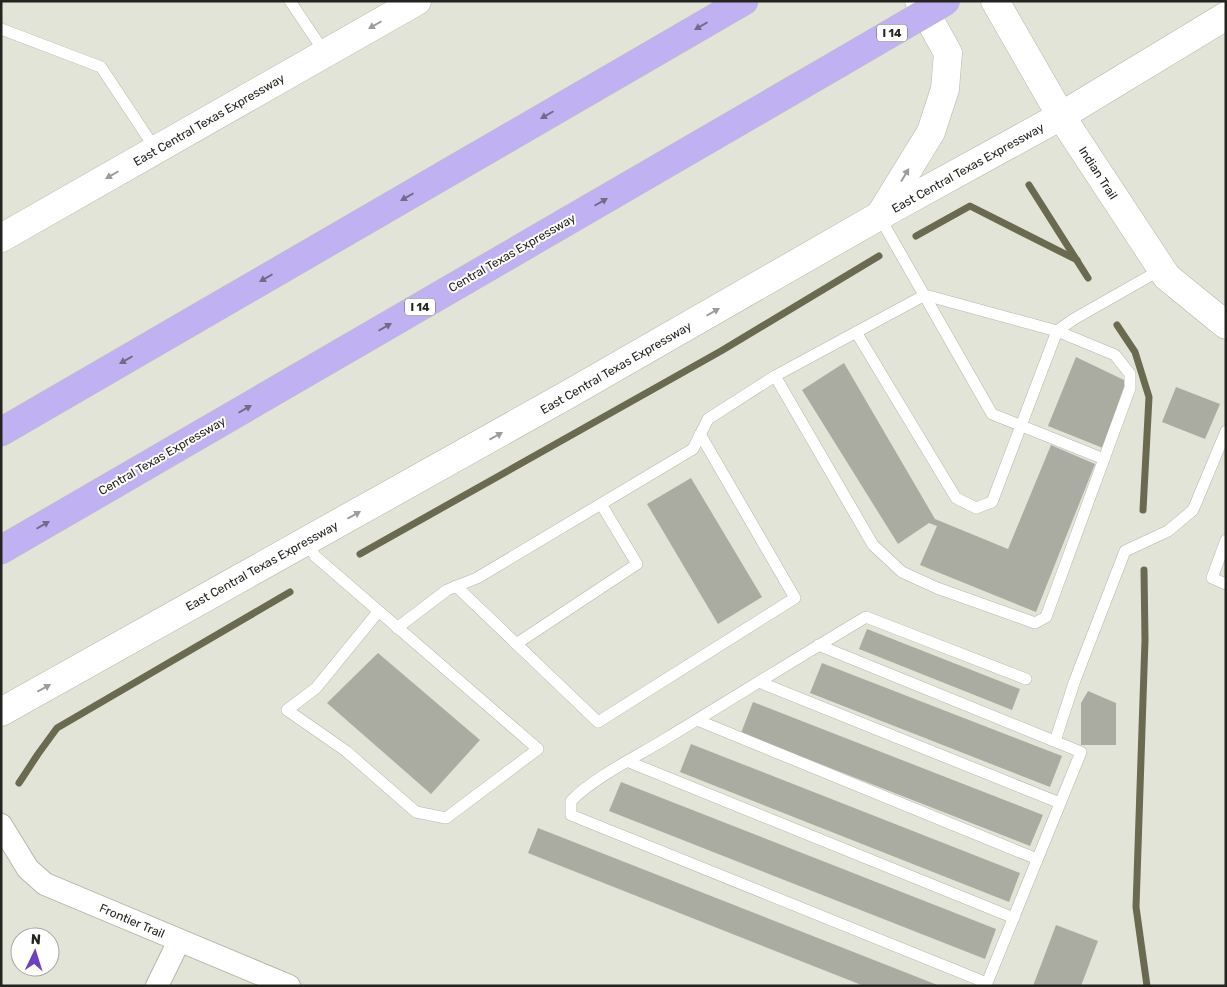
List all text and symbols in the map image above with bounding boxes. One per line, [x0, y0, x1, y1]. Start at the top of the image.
one-way arrow [368, 21, 381, 30]
one-way arrow [695, 21, 708, 30]
road number: I 14 [877, 24, 907, 42]
street label: East Central Texas Expressway [131, 71, 287, 169]
one-way arrow [541, 111, 554, 120]
street label: East Central Texas Expressway [889, 120, 1047, 216]
street label: Indian Trail [1076, 144, 1120, 202]
one-way arrow [900, 168, 909, 181]
one-way arrow [105, 171, 118, 180]
one-way arrow [400, 192, 413, 201]
one-way arrow [595, 197, 608, 206]
street label: Central Texas Expressway [446, 211, 578, 295]
one-way arrow [260, 274, 273, 283]
road number: I 14 [405, 298, 435, 316]
one-way arrow [705, 308, 720, 316]
street label: East Central Texas Expressway [538, 319, 694, 417]
one-way arrow [379, 323, 392, 332]
one-way arrow [118, 356, 133, 364]
one-way arrow [238, 404, 251, 413]
street label: Central Texas Expressway [96, 414, 228, 498]
one-way arrow [489, 431, 502, 440]
one-way arrow [347, 510, 360, 519]
street label: East Central Texas Expressway [183, 518, 341, 614]
one-way arrow [37, 521, 50, 530]
one-way arrow [36, 684, 51, 692]
street label: Frontier Trail [97, 901, 167, 941]
north arrow [10, 927, 60, 977]
text: N [30, 931, 41, 948]

